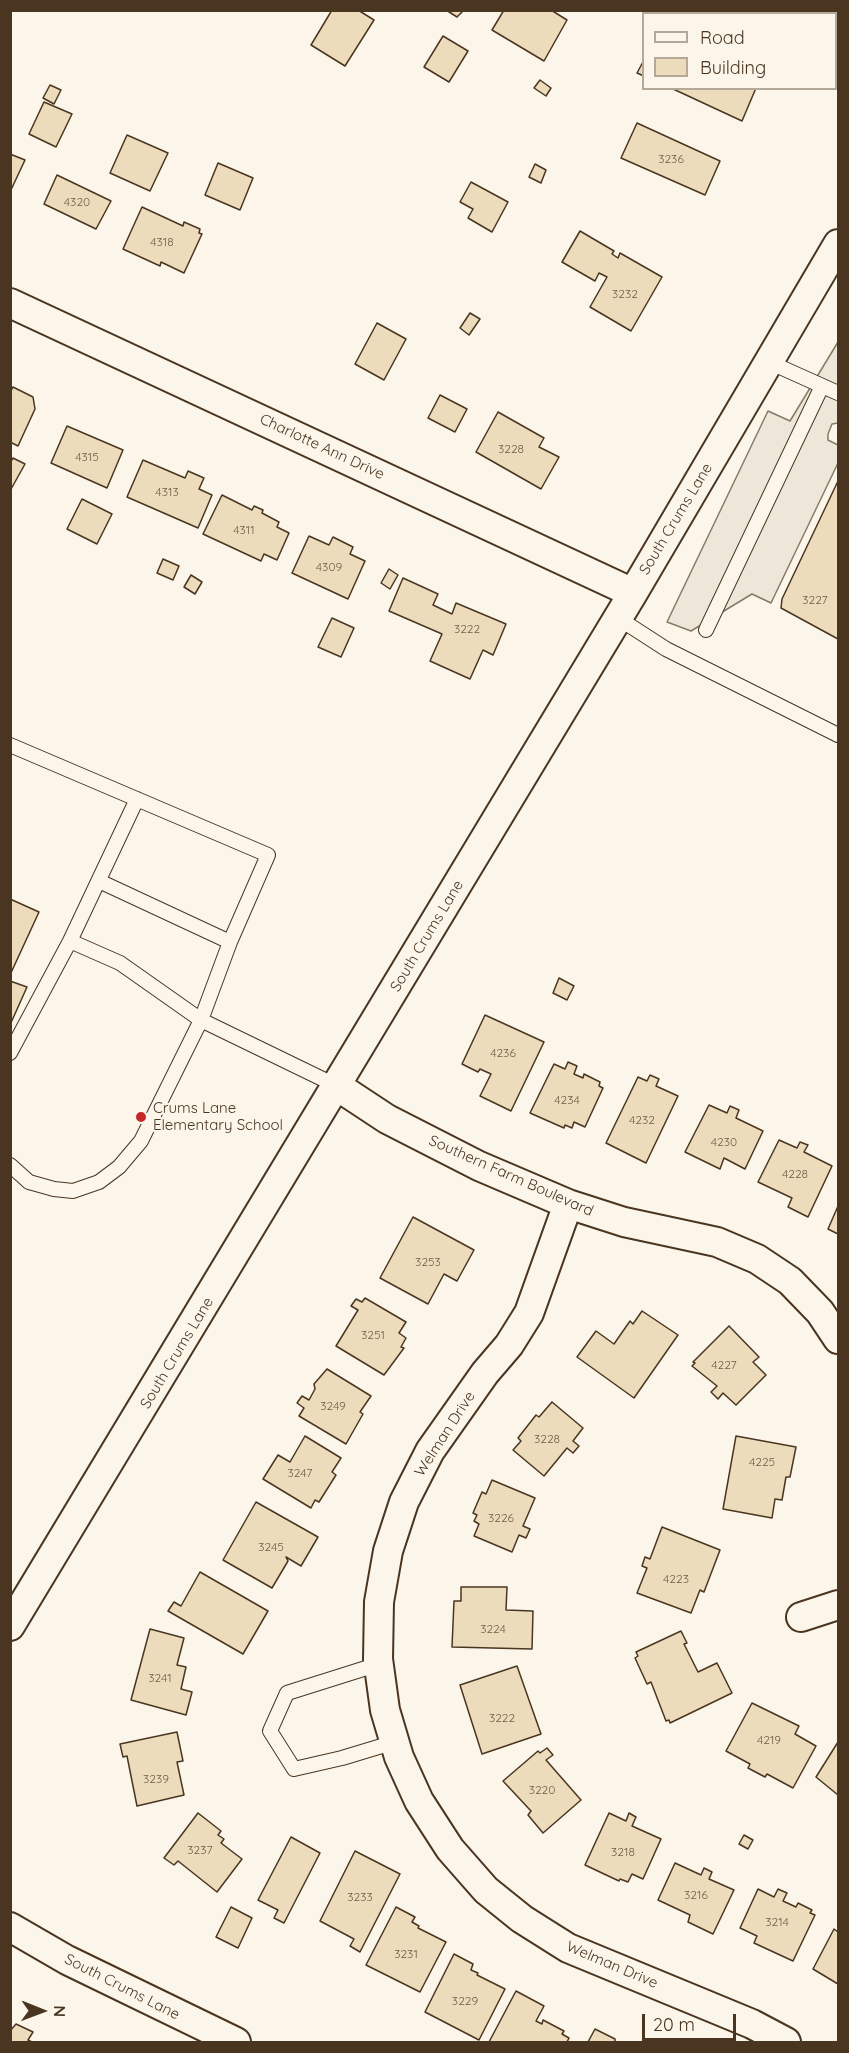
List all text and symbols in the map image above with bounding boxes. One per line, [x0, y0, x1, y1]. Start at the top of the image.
legend [642, 12, 837, 90]
text: Road [700, 26, 745, 49]
text: Building [700, 56, 766, 79]
house number: 3236 [658, 152, 684, 166]
house number: 4320 [64, 195, 90, 209]
house number: 4318 [150, 235, 174, 249]
house number: 3232 [612, 287, 638, 301]
street label: Charlotte Ann Drive [257, 410, 387, 484]
house number: 3228 [498, 442, 524, 456]
house number: 4315 [75, 450, 99, 464]
street label: South Crums Lane [636, 460, 716, 578]
house number: 4313 [155, 485, 179, 499]
house number: 4311 [233, 523, 255, 537]
house number: 4309 [316, 560, 342, 574]
house number: 3227 [802, 593, 828, 607]
house number: 3222 [454, 622, 480, 636]
street label: South Crums Lane [387, 877, 467, 995]
house number: 4236 [490, 1046, 516, 1060]
house number: 4234 [554, 1093, 580, 1107]
place label: Crums Lane Elementary School [153, 1099, 283, 1134]
marker: Crums Lane Elementary School [134, 1110, 148, 1124]
house number: 4232 [629, 1113, 655, 1127]
street label: Southern Farm Boulevard [426, 1132, 596, 1220]
house number: 4230 [711, 1135, 737, 1149]
house number: 4228 [782, 1167, 808, 1181]
house number: 3253 [415, 1255, 441, 1269]
street label: South Crums Lane [137, 1294, 217, 1412]
house number: 3251 [361, 1328, 385, 1342]
house number: 4227 [711, 1358, 737, 1372]
street label: Welman Drive [411, 1388, 479, 1480]
house number: 3249 [320, 1399, 346, 1413]
house number: 3228 [534, 1432, 560, 1446]
house number: 4225 [749, 1455, 775, 1469]
house number: 3247 [288, 1466, 312, 1480]
house number: 3226 [488, 1511, 514, 1525]
house number: 3245 [258, 1540, 284, 1554]
house number: 4223 [663, 1572, 689, 1586]
house number: 3224 [480, 1622, 506, 1636]
house number: 3241 [148, 1671, 172, 1685]
house number: 3222 [489, 1711, 515, 1725]
house number: 4219 [757, 1733, 781, 1747]
house number: 3239 [143, 1772, 169, 1786]
house number: 3220 [529, 1783, 555, 1797]
house number: 3237 [187, 1843, 213, 1857]
house number: 3218 [611, 1845, 635, 1859]
house number: 3216 [684, 1888, 708, 1902]
house number: 3233 [347, 1890, 373, 1904]
house number: 3214 [765, 1915, 789, 1929]
street label: Welman Drive [563, 1938, 661, 1992]
house number: 3231 [394, 1947, 418, 1961]
street label: South Crums Lane [61, 1950, 183, 2024]
north arrow [12, 1981, 72, 2041]
house number: 3229 [452, 1994, 478, 2008]
scale bar [645, 2002, 740, 2040]
text: N [50, 2005, 70, 2017]
text: 20 m [653, 2013, 695, 2036]

